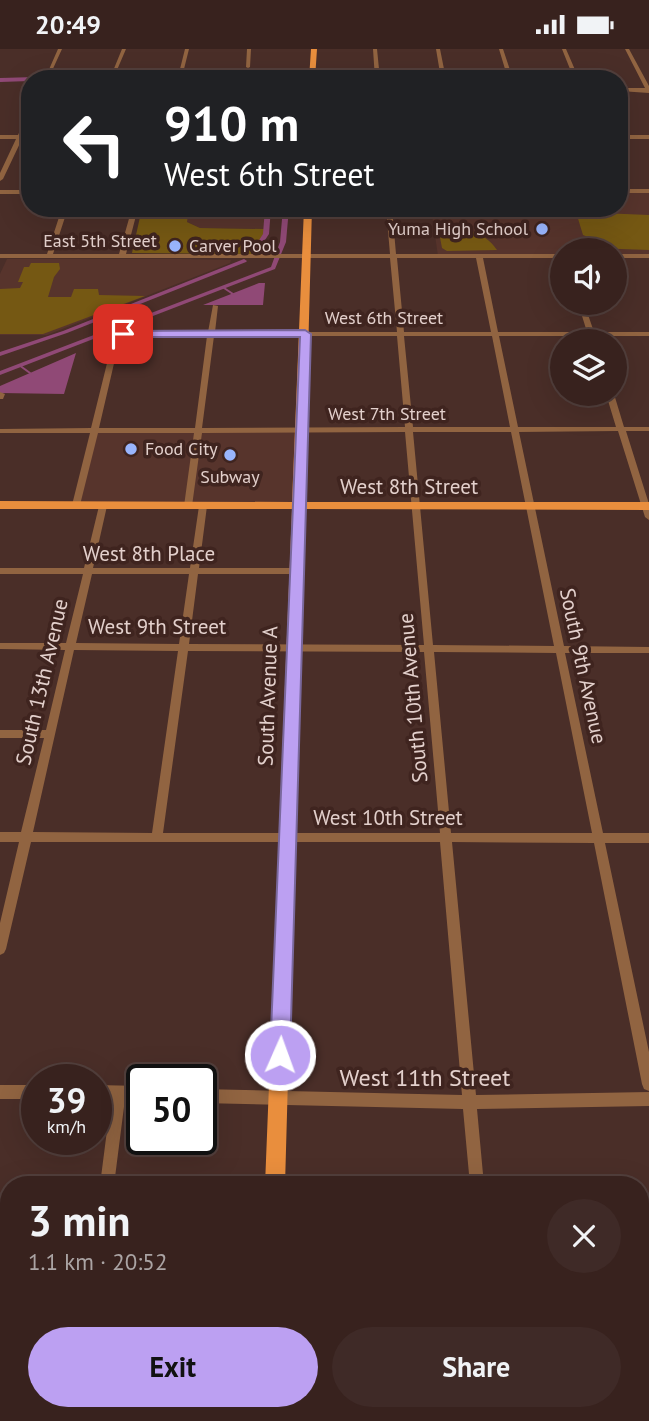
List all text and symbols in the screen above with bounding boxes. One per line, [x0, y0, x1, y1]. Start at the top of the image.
text: 20:49 [35, 8, 101, 41]
text: 910 m [164, 91, 299, 155]
icon: left [49, 98, 140, 189]
text: West 6th Street [164, 153, 374, 195]
place label: Yuma High School [388, 217, 529, 240]
marker: Yuma High School [534, 221, 550, 237]
street label: East 5th Street [43, 229, 157, 252]
place label: Carver Pool [189, 234, 277, 257]
marker: Carver Pool [167, 238, 183, 254]
map controls [550, 238, 627, 406]
button: sound [550, 238, 627, 315]
pin [93, 304, 153, 364]
street label: West 6th Street [325, 306, 443, 329]
icon: arrive [104, 315, 142, 353]
button: layers [550, 329, 627, 406]
street label: West 7th Street [328, 402, 446, 425]
place label: Food City [145, 437, 218, 460]
marker: Food City [123, 441, 139, 457]
marker: Subway [222, 447, 238, 463]
place label: Subway [200, 465, 260, 488]
street label: West 8th Street [340, 473, 478, 500]
street label: West 8th Place [83, 540, 215, 567]
street label: South 9th Avenue [554, 586, 613, 746]
street label: South 13th Avenue [9, 596, 74, 768]
street label: South 10th Avenue [392, 612, 433, 784]
street label: West 9th Street [88, 613, 226, 640]
street label: South Avenue A [252, 625, 283, 766]
street label: West 10th Street [313, 804, 463, 831]
position arrow [243, 1018, 317, 1092]
street label: West 11th Street [340, 1062, 510, 1093]
speed limit sign: 50 [126, 1064, 217, 1155]
text: 39 [47, 1077, 86, 1123]
text: km/h [47, 1115, 86, 1138]
text: 3 min [28, 1193, 130, 1248]
button: close [547, 1199, 621, 1273]
text: 1.1 km · 20:52 [28, 1247, 167, 1276]
button: Exit [28, 1327, 318, 1407]
button: Share [332, 1327, 621, 1407]

